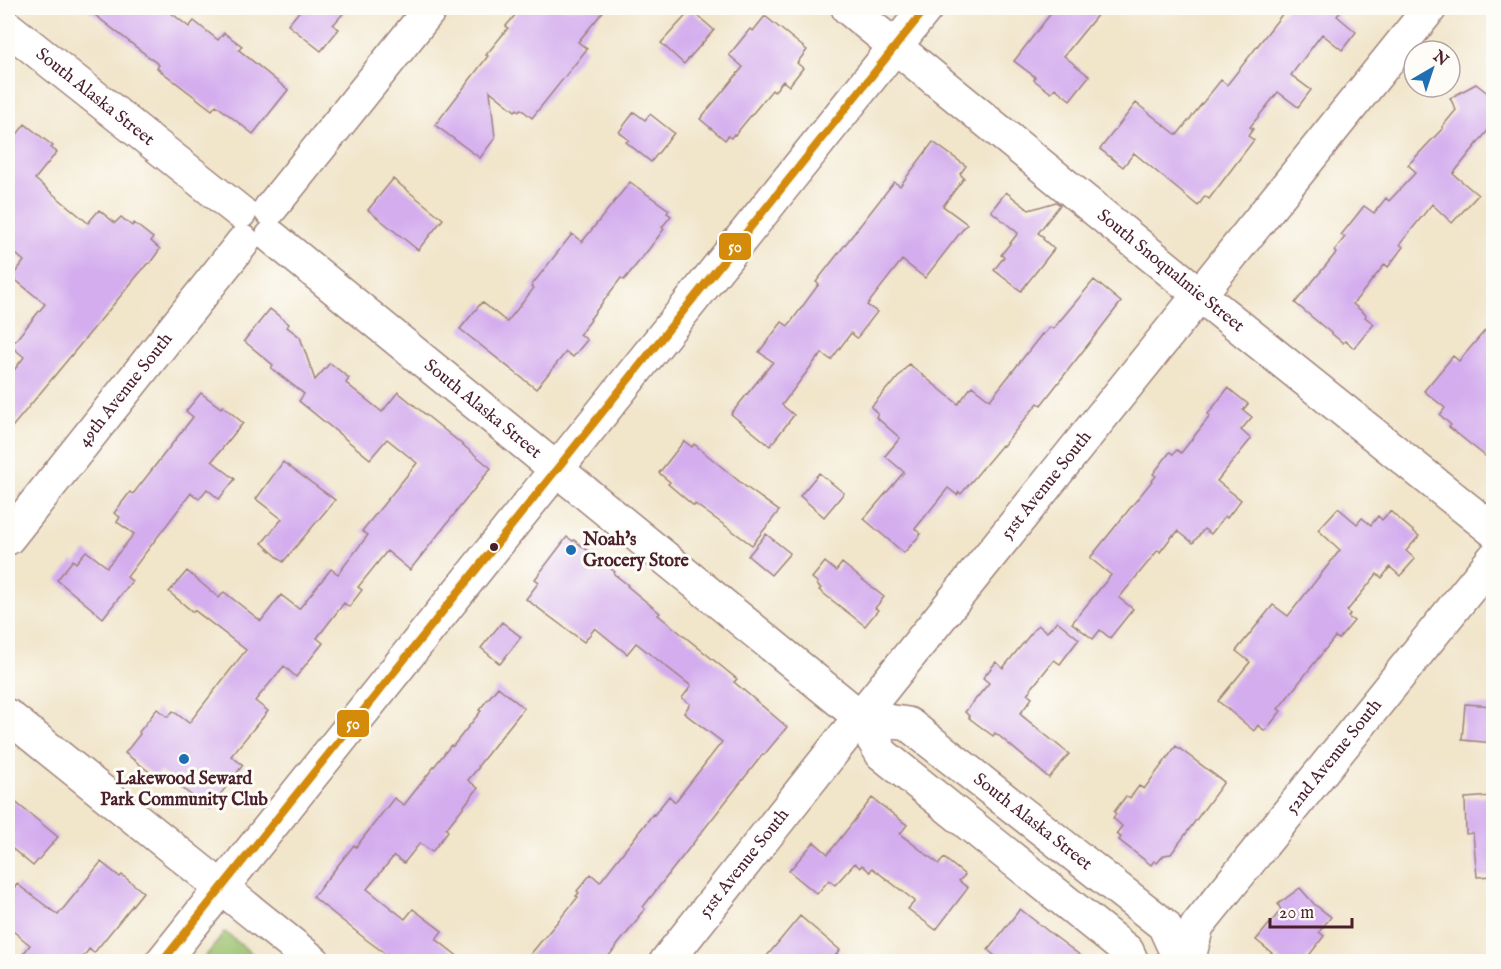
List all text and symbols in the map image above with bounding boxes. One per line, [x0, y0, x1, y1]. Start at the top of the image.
north arrow [1402, 39, 1462, 99]
street label: South Alaska Street [31, 43, 159, 151]
text: N [1428, 46, 1452, 71]
street label: South Snoqualmie Street [1092, 204, 1249, 337]
line badge: 50 [718, 232, 752, 261]
text: 50 [728, 238, 742, 258]
street label: 49th Avenue South [73, 328, 178, 452]
street label: South Alaska Street [419, 354, 546, 464]
street label: 51st Avenue South [996, 426, 1097, 544]
place label: Noah's Grocery Store [582, 529, 690, 573]
unlabelled marker [488, 541, 500, 553]
marker: Noah's Grocery Store [564, 543, 578, 557]
street label: 52nd Avenue South [1281, 694, 1387, 819]
line badge: 50 [336, 709, 370, 738]
text: 50 [346, 715, 360, 735]
marker: Lakewood Seward Park Community Club [177, 752, 191, 766]
place label: Lakewood Seward Park Community Club [100, 768, 268, 812]
street label: South Alaska Street [968, 768, 1097, 876]
street label: 51st Avenue South [694, 804, 795, 922]
scale bar [1270, 891, 1352, 929]
text: 20 m [1279, 902, 1314, 925]

